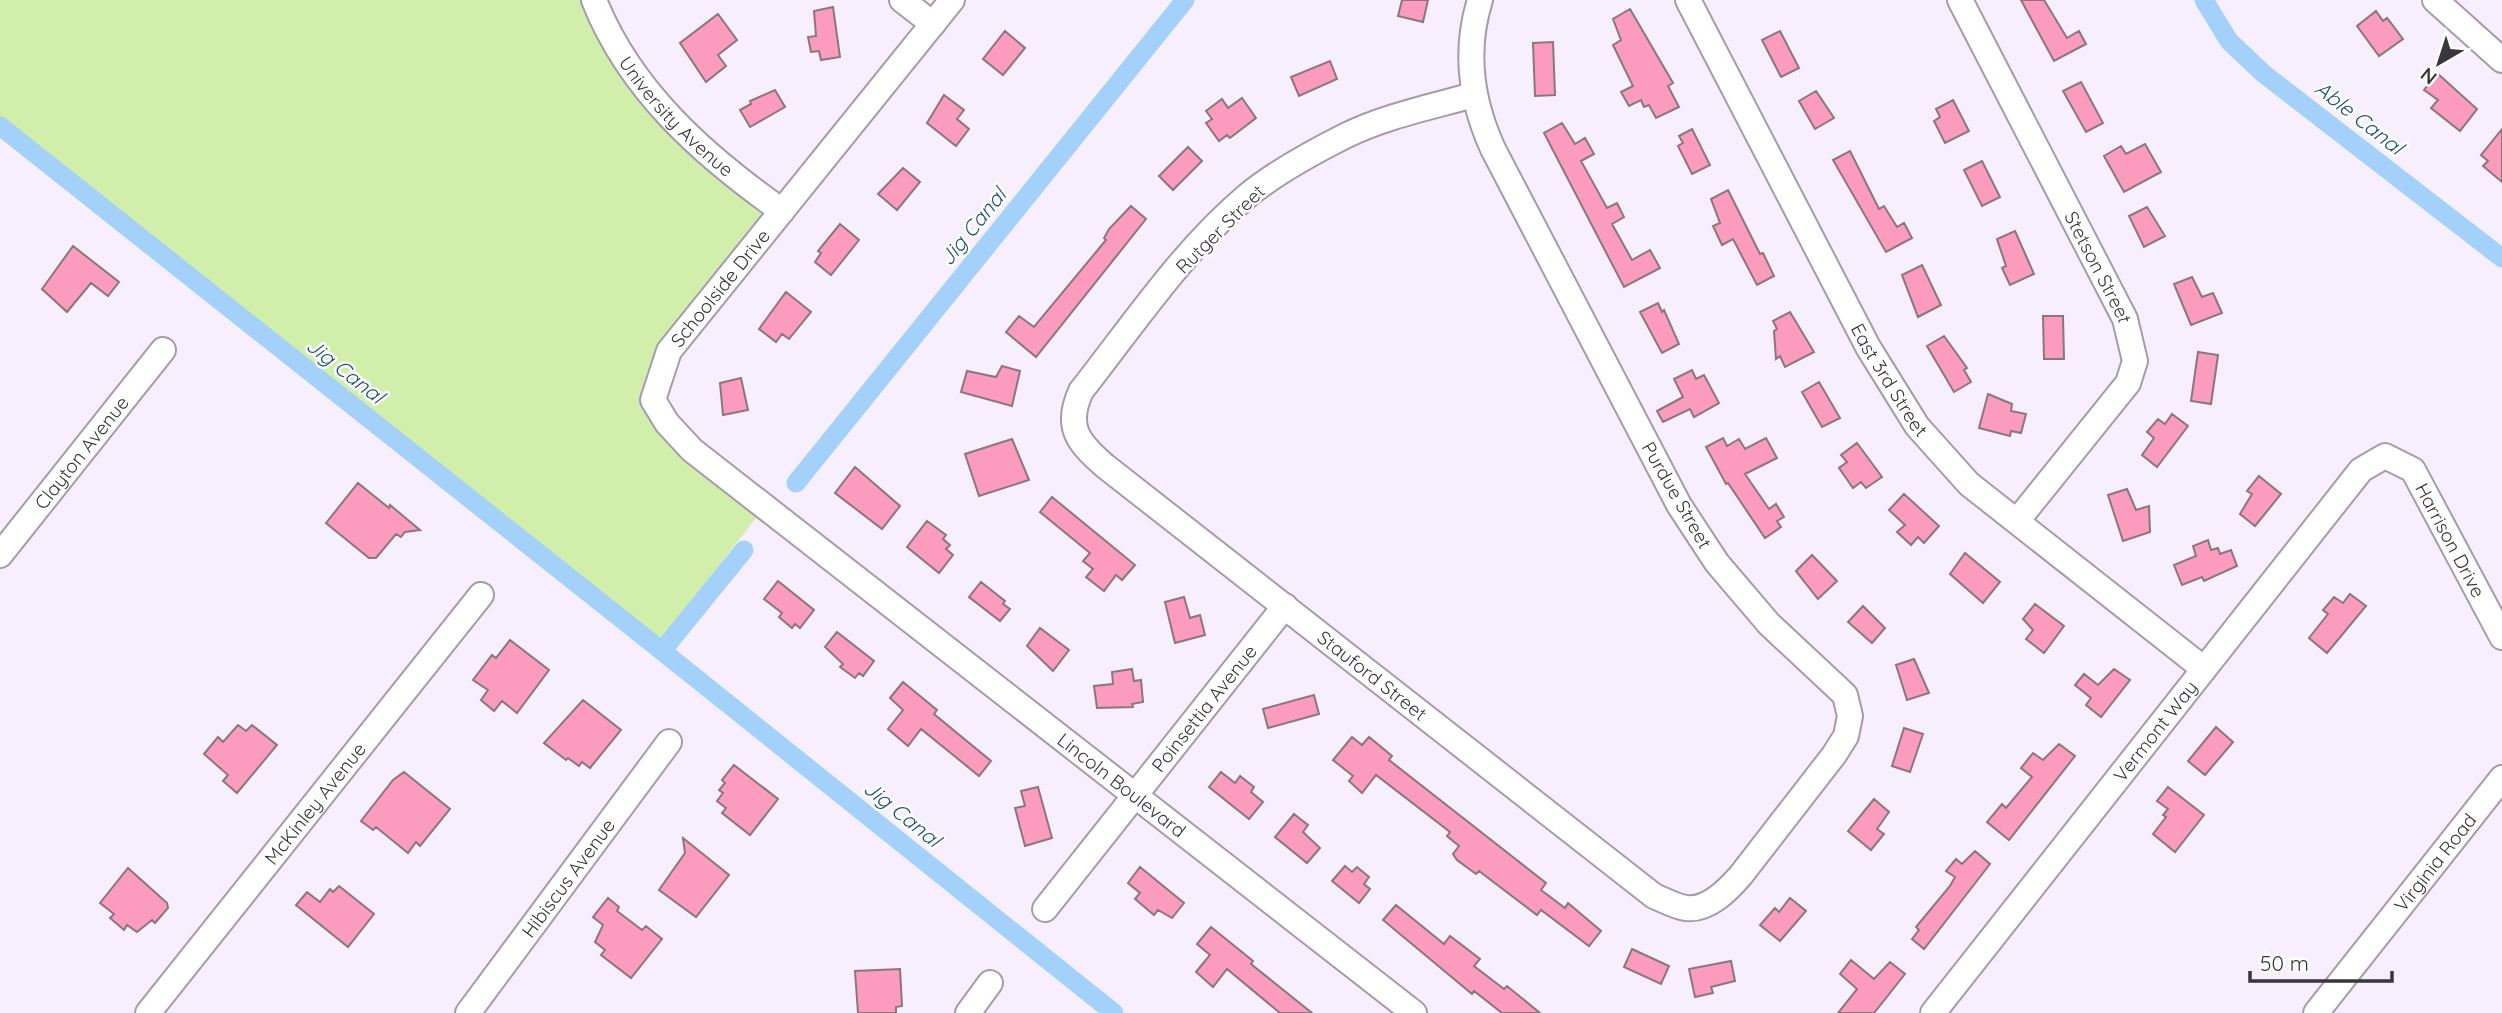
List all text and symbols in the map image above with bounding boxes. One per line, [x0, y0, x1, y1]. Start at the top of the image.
north arrow [2404, 28, 2474, 98]
street label: University Avenue [614, 51, 738, 182]
text: N [2415, 62, 2441, 90]
water label: Able Canal [2310, 75, 2411, 161]
street label: Rutger Street [1170, 179, 1270, 279]
water label: Jig Canal [933, 181, 1012, 270]
street label: Stetson Street [2059, 207, 2137, 325]
street label: Schoolside Drive [665, 224, 775, 352]
street label: East 3rd Street [1846, 319, 1933, 442]
water label: Jig Canal [302, 332, 391, 410]
street label: Clayton Avenue [29, 391, 134, 514]
street label: Purdue Street [1637, 437, 1717, 553]
street label: Harrison Drive [2410, 479, 2491, 602]
street label: Stauford Street [1313, 625, 1432, 726]
street label: Poinsettia Avenue [1146, 640, 1262, 777]
street label: Vermont Way [2108, 676, 2202, 786]
street label: Lincoln Boulevard [1053, 727, 1191, 843]
street label: McKinley Avenue [259, 738, 371, 869]
water label: Jig Canal [859, 774, 948, 853]
street label: Virginia Road [2389, 809, 2481, 916]
street label: Hibiscus Avenue [516, 814, 620, 942]
scale bar [2250, 940, 2392, 984]
text: 50 m [2260, 950, 2309, 976]

